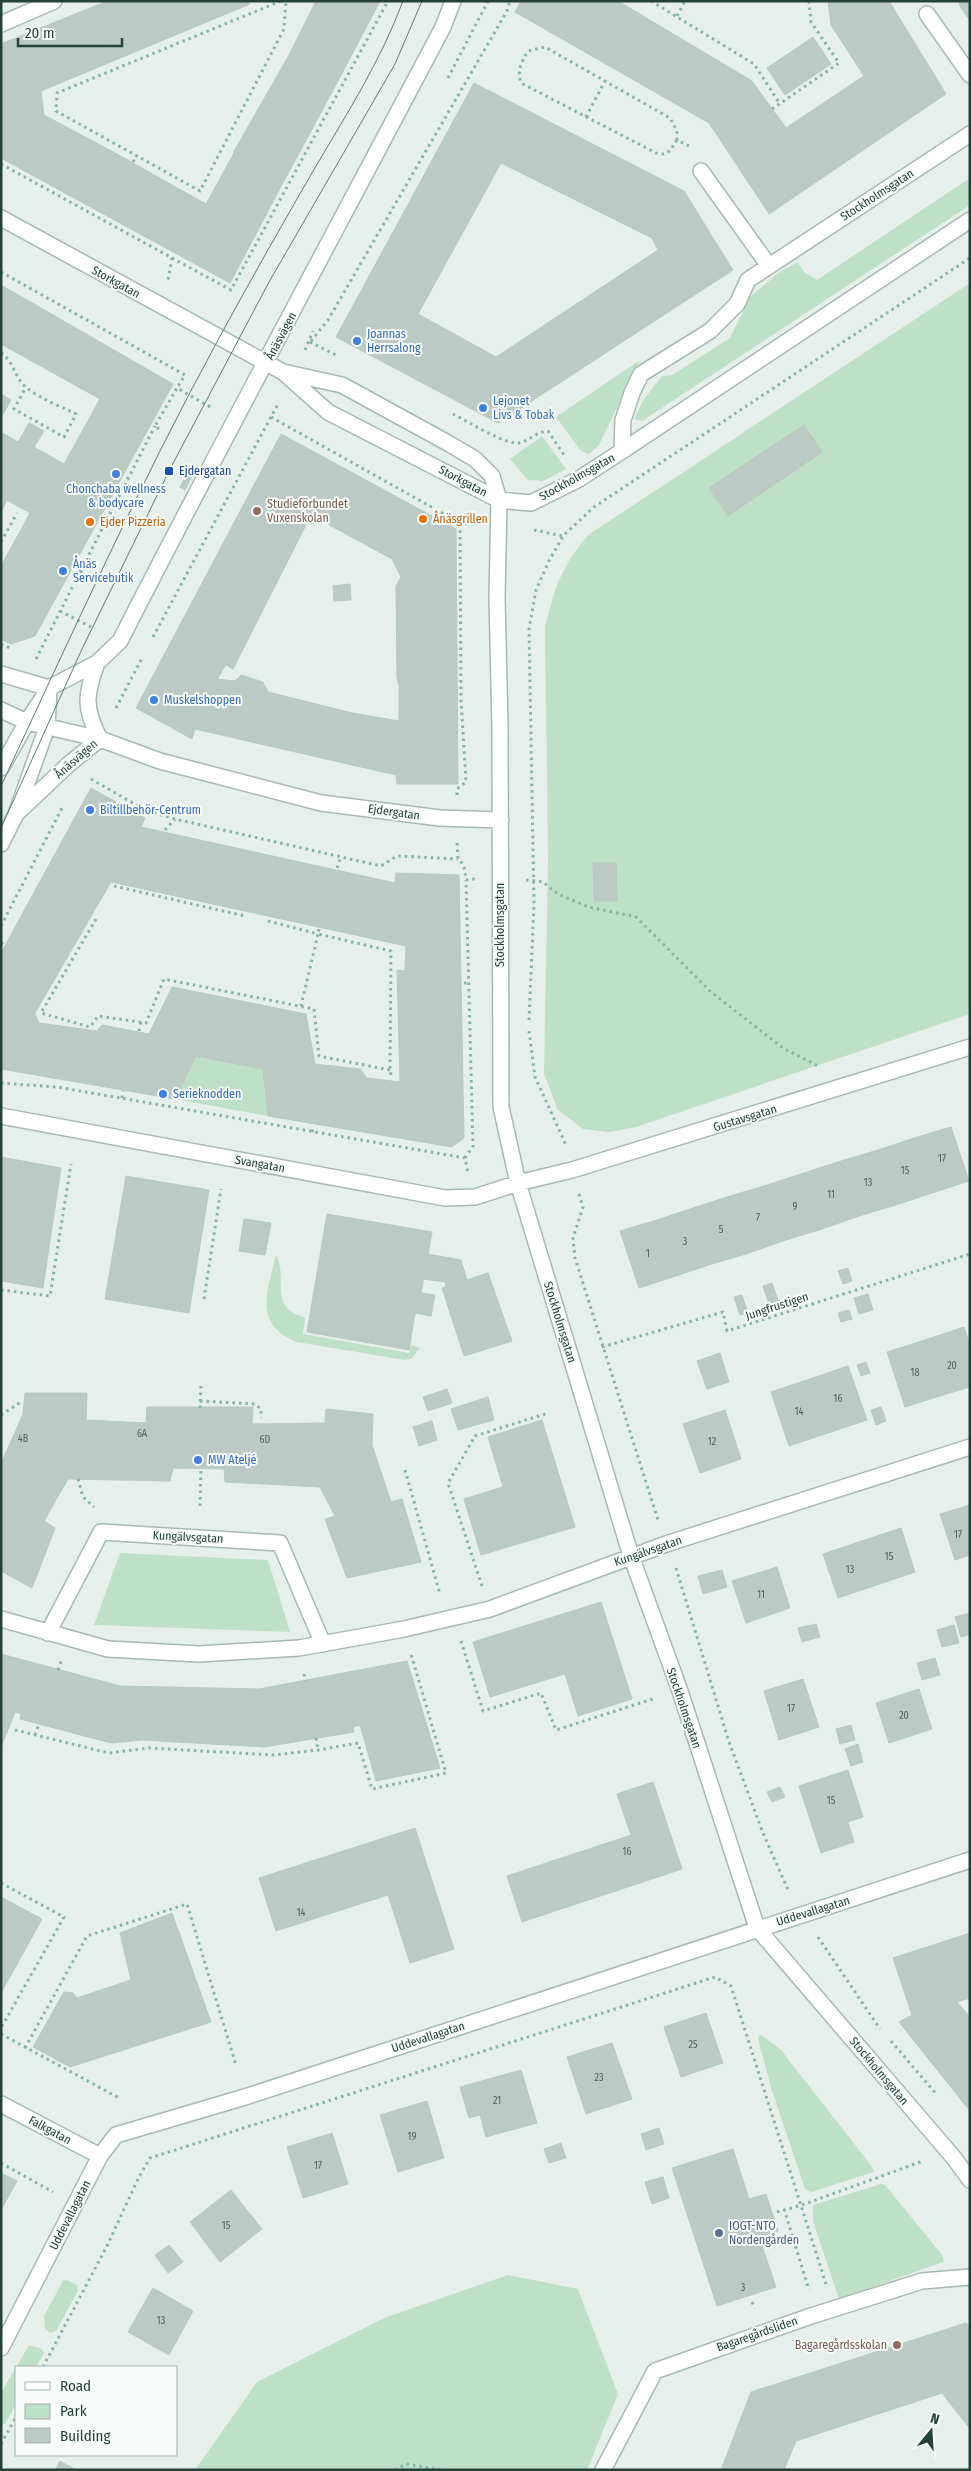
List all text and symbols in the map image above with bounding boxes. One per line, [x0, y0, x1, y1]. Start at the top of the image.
scale bar [18, 15, 121, 47]
text: 20 m [25, 24, 55, 42]
street label: Stockholmsgatan [838, 166, 916, 224]
street label: Storkgatan [89, 263, 143, 301]
street label: Ånäsvägen [261, 309, 299, 362]
place label: Joannas Herrsalong [367, 327, 421, 355]
marker: Joannas Herrsalong [351, 335, 363, 347]
place label: Lejonet Livs & Tobak [493, 394, 555, 422]
marker: Lejonet Livs & Tobak [477, 402, 489, 414]
street label: Stockholmsgatan [537, 450, 617, 504]
street label: Storkgatan [436, 462, 490, 500]
place label: Ejdergatan [179, 464, 231, 478]
marker: Ejdergatan [163, 465, 175, 477]
marker: Chonchaba wellness & bodycare [110, 468, 122, 480]
place label: Chonchaba wellness & bodycare [66, 482, 166, 510]
place label: Studieförbundet Vuxenskolan [267, 497, 348, 525]
marker: Studieförbundet Vuxenskolan [251, 505, 263, 517]
place label: Ånäsgrillen [433, 510, 488, 526]
marker: Ånäsgrillen [417, 513, 429, 525]
place label: Ejder Pizzeria [100, 515, 166, 529]
marker: Ejder Pizzeria [84, 516, 96, 528]
place label: Ånäs Servicebutik [73, 555, 134, 585]
marker: Ånäs Servicebutik [57, 565, 69, 577]
place label: Muskelshoppen [164, 693, 241, 707]
marker: Muskelshoppen [148, 694, 160, 706]
street label: Ånäsvägen [50, 735, 100, 781]
street label: Ejdergatan [367, 801, 421, 823]
place label: Biltillbehör-Centrum [100, 803, 201, 817]
marker: Biltillbehör-Centrum [84, 804, 96, 816]
street label: Stockholmsgatan [493, 883, 507, 967]
place label: Serieknodden [173, 1087, 241, 1101]
marker: Serieknodden [157, 1088, 169, 1100]
street label: Gustavsgatan [712, 1102, 778, 1134]
street label: Svangatan [234, 1153, 286, 1175]
house number: 17 [938, 1153, 946, 1165]
house number: 15 [901, 1165, 910, 1177]
house number: 13 [864, 1177, 873, 1189]
house number: 11 [827, 1189, 835, 1201]
house number: 9 [793, 1201, 798, 1213]
house number: 7 [756, 1212, 760, 1224]
house number: 5 [719, 1224, 724, 1236]
house number: 3 [683, 1236, 688, 1248]
house number: 1 [646, 1248, 650, 1260]
street label: Stockholmsgatan [541, 1280, 579, 1364]
street label: Jungfrustigen [744, 1289, 810, 1323]
house number: 20 [947, 1360, 957, 1372]
house number: 18 [911, 1367, 919, 1379]
house number: 16 [834, 1393, 842, 1405]
house number: 14 [795, 1406, 804, 1418]
house number: 6A [137, 1428, 148, 1440]
house number: 4B [18, 1433, 29, 1445]
house number: 6D [260, 1434, 271, 1446]
house number: 12 [708, 1436, 717, 1448]
place label: MW Ateljé [208, 1453, 257, 1467]
marker: MW Ateljé [192, 1454, 204, 1466]
street label: Kungälvsgatan [152, 1528, 224, 1546]
house number: 17 [954, 1529, 962, 1541]
street label: Kungälvsgatan [612, 1533, 684, 1569]
house number: 15 [885, 1551, 894, 1563]
house number: 13 [846, 1564, 855, 1576]
house number: 11 [757, 1589, 765, 1601]
street label: Stockholmsgatan [664, 1666, 704, 1750]
house number: 17 [787, 1703, 795, 1715]
house number: 20 [899, 1710, 909, 1722]
house number: 15 [827, 1795, 836, 1807]
house number: 16 [623, 1846, 631, 1858]
street label: Uddevallagatan [775, 1893, 851, 1929]
house number: 14 [297, 1907, 306, 1919]
street label: Uddevallagatan [390, 2019, 466, 2055]
street label: Stockholmsgatan [847, 2034, 911, 2108]
house number: 25 [689, 2039, 698, 2051]
house number: 23 [595, 2072, 604, 2084]
house number: 21 [493, 2095, 501, 2107]
street label: Falkgatan [26, 2113, 74, 2147]
house number: 19 [408, 2131, 417, 2143]
house number: 17 [314, 2160, 322, 2172]
street label: Uddevallagatan [46, 2178, 94, 2252]
place label: IOGT-NTO Nordengården [729, 2219, 799, 2247]
house number: 15 [222, 2220, 231, 2232]
marker: IOGT-NTO Nordengården [713, 2227, 725, 2239]
house number: 3 [741, 2282, 746, 2294]
street label: Bagaregårdsliden [715, 2314, 799, 2354]
house number: 13 [157, 2315, 166, 2327]
place label: Bagaregårdsskolan [795, 2338, 887, 2352]
marker: Bagaregårdsskolan [891, 2339, 903, 2351]
legend [15, 2366, 178, 2456]
text: Road [60, 2377, 91, 2395]
text: Park [60, 2402, 87, 2420]
north arrow [906, 2406, 956, 2456]
text: N [928, 2410, 941, 2428]
text: Building [60, 2427, 111, 2445]

